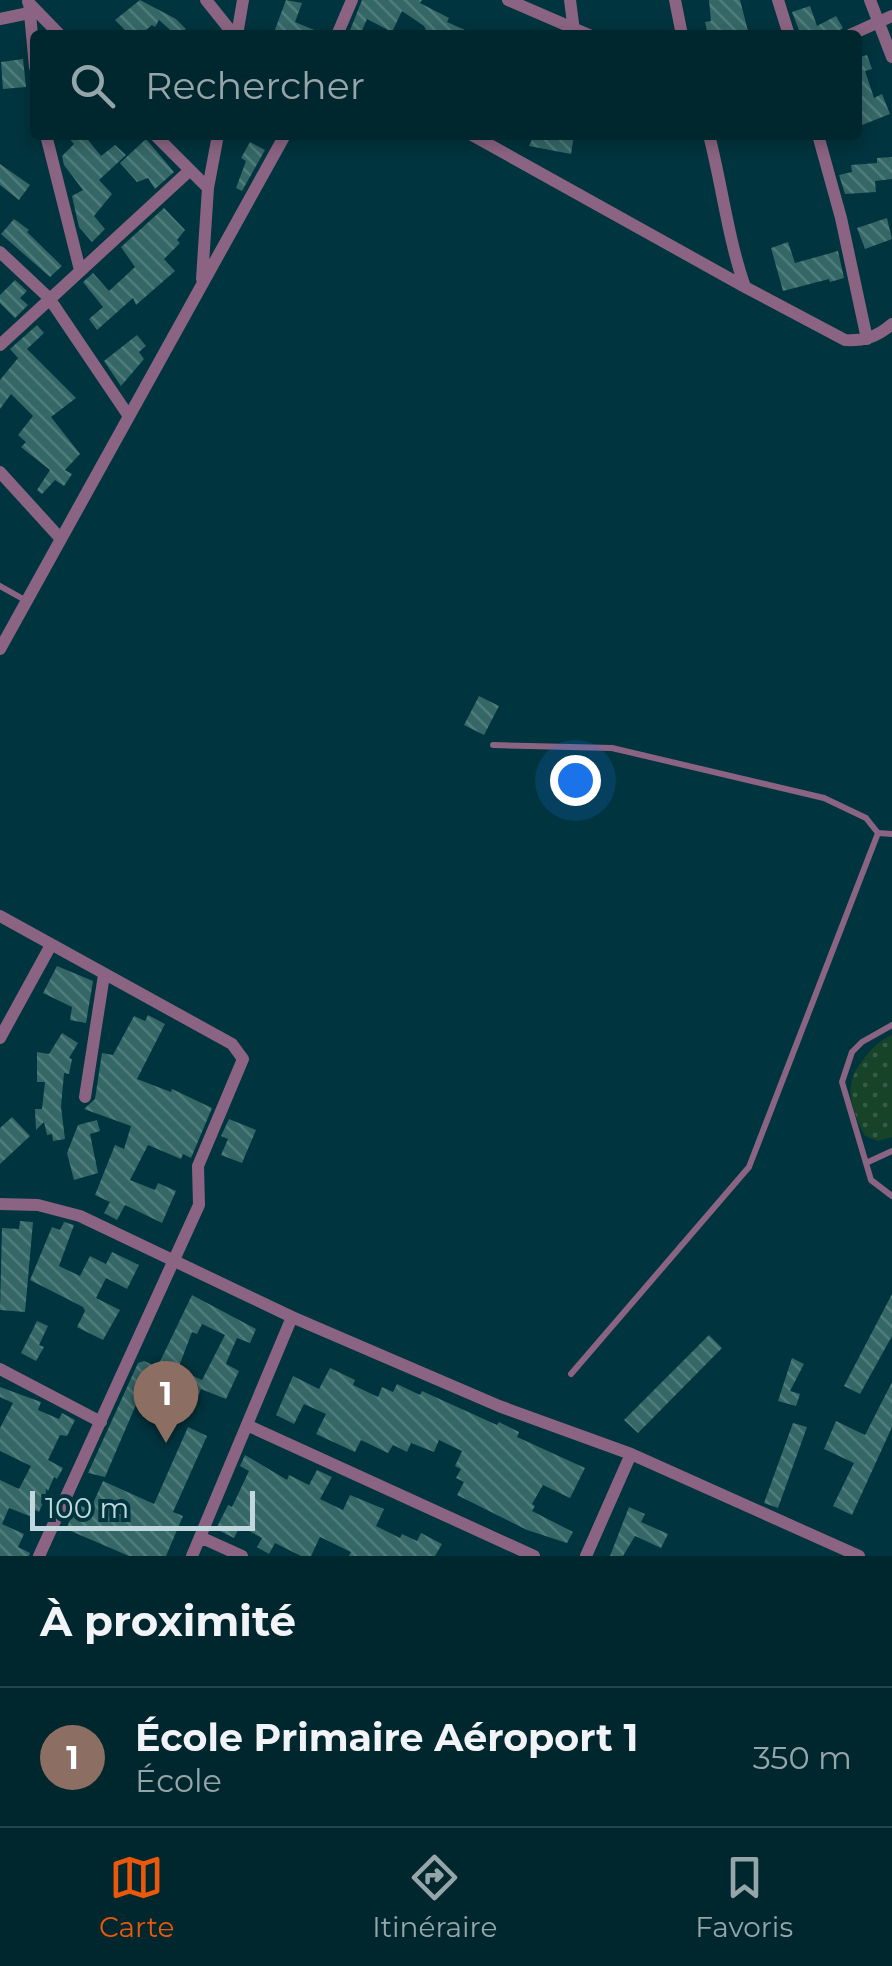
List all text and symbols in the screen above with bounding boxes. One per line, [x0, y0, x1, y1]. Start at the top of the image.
search box [30, 30, 862, 140]
icon: search [65, 58, 120, 113]
text: Rechercher [145, 62, 365, 109]
your location [550, 755, 601, 806]
pin: 1 [134, 1360, 198, 1443]
scale bar [30, 1486, 255, 1530]
text: 100 m [45, 1491, 129, 1525]
text: À proximité [40, 1595, 296, 1647]
text: École Primaire Aéroport 1 [135, 1714, 638, 1761]
text: 1 [66, 1738, 79, 1777]
text: 350 m [753, 1738, 852, 1777]
text: École [135, 1761, 222, 1800]
tab: Carte [99, 1850, 174, 1944]
tab: Itinéraire [372, 1850, 497, 1944]
tab: Favoris [695, 1850, 793, 1944]

